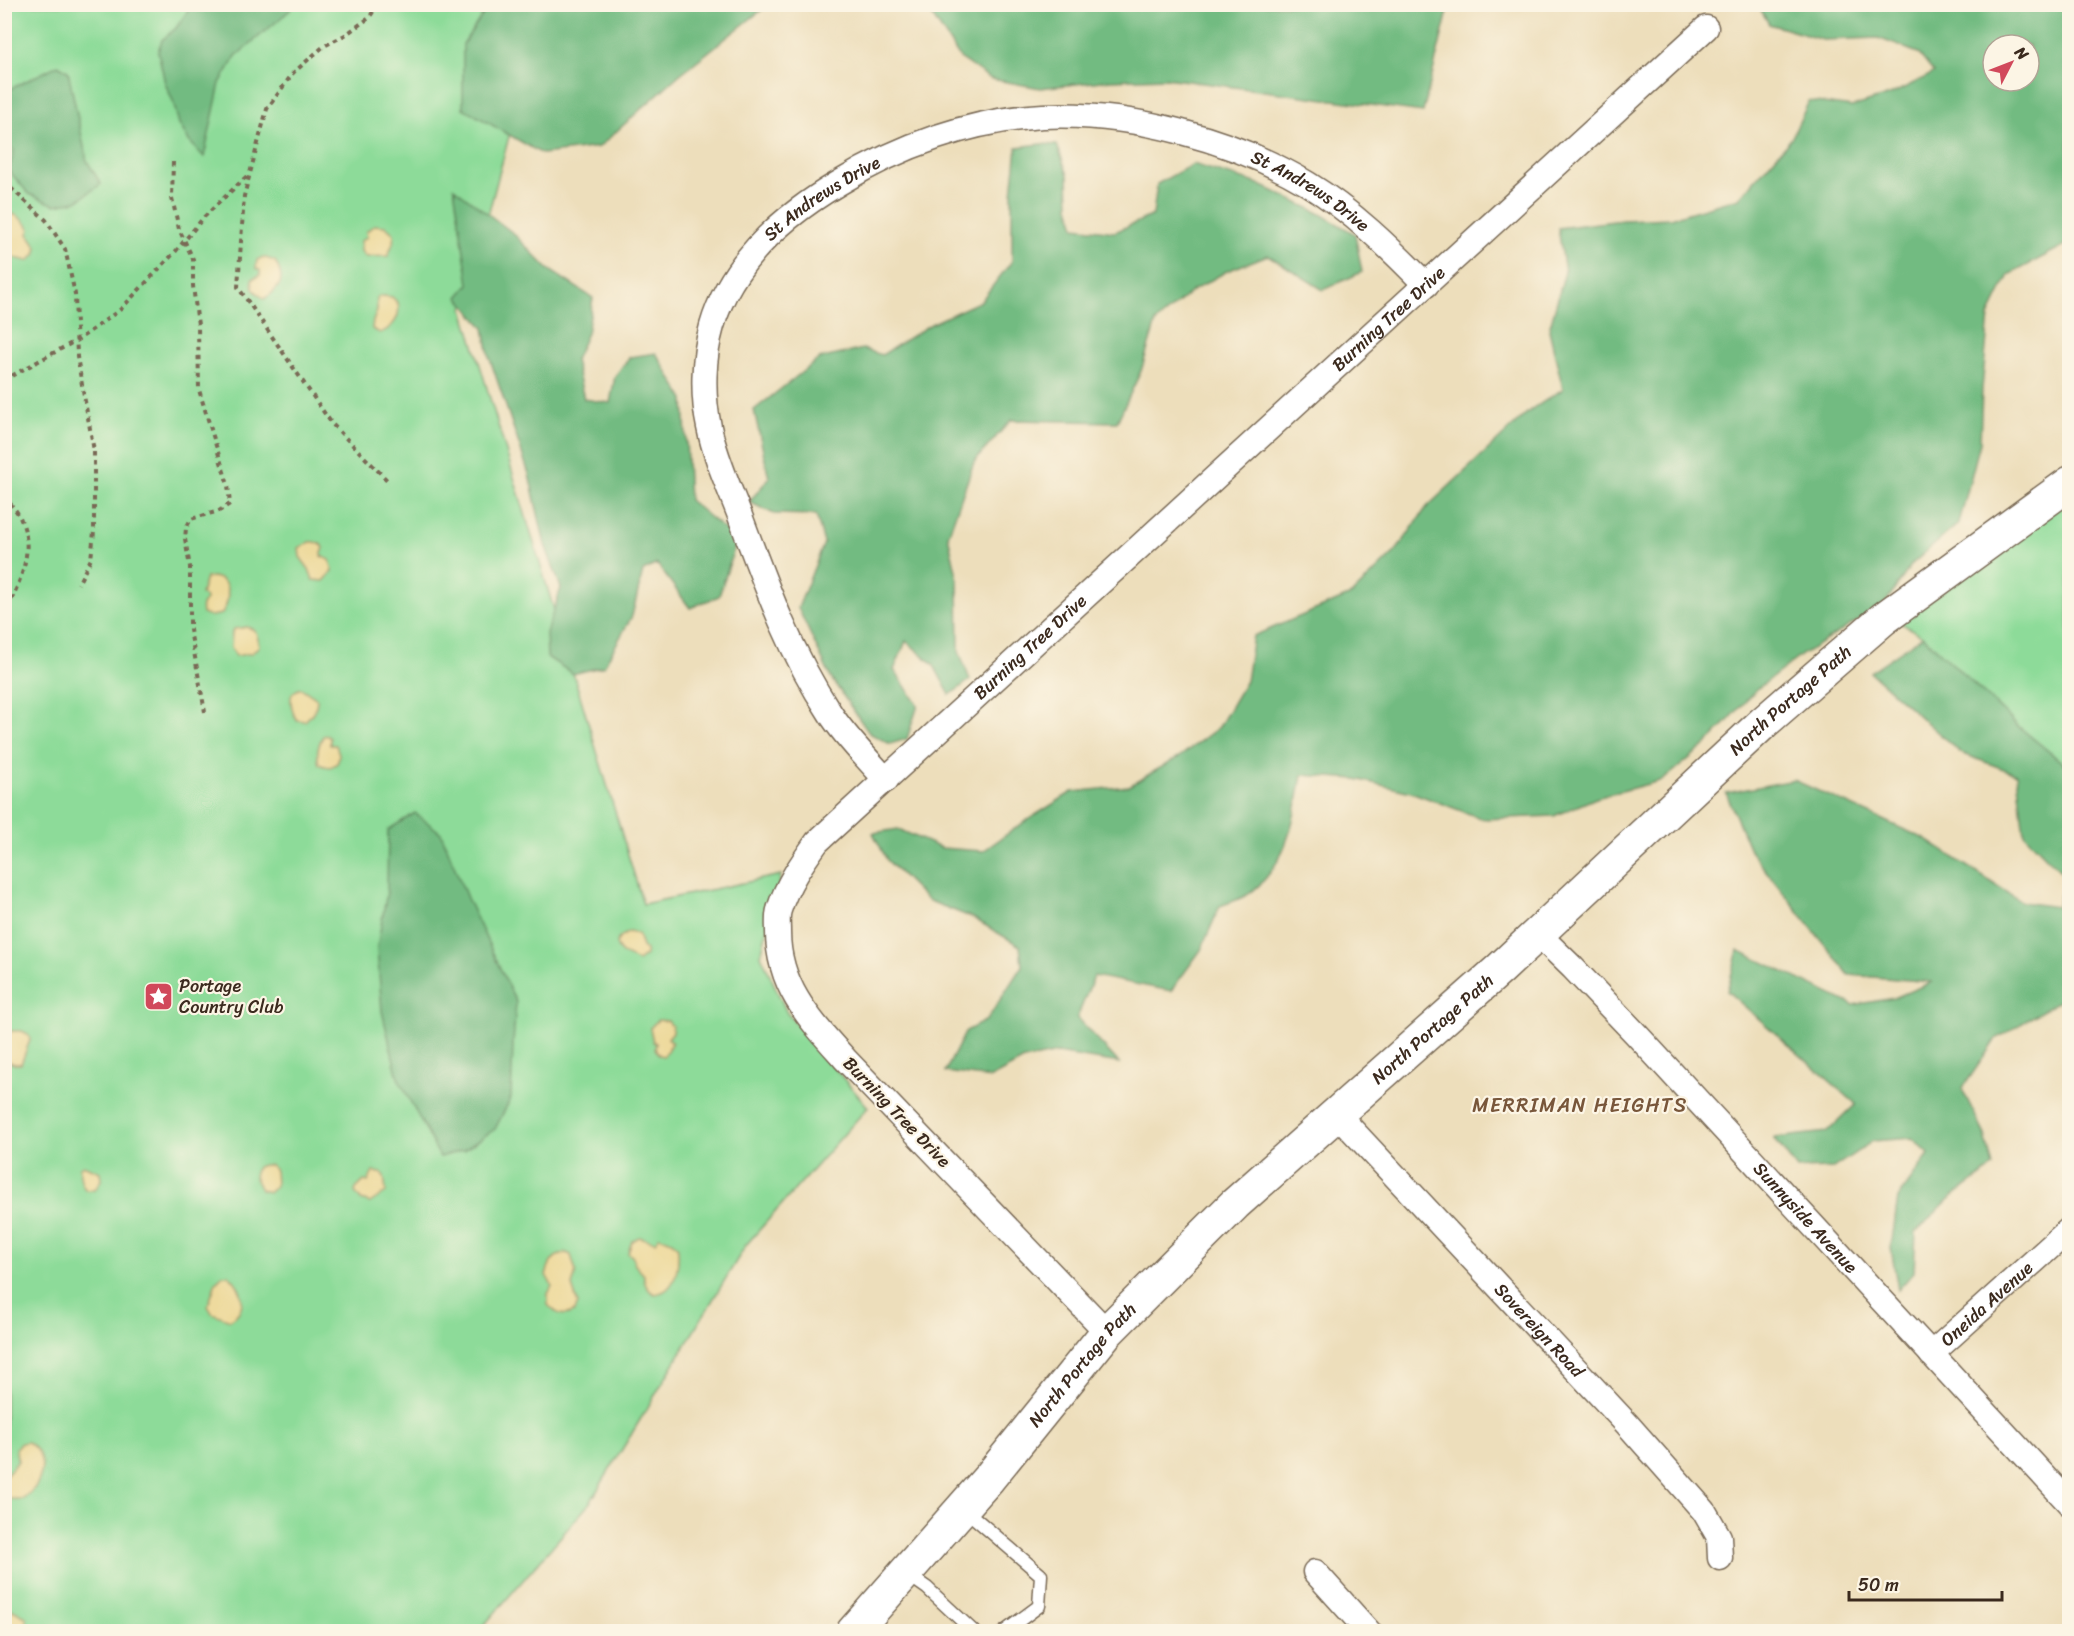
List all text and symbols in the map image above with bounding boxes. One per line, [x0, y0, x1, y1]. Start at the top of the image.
north arrow [1981, 33, 2041, 93]
text: N [2007, 39, 2037, 68]
street label: St Andrews Drive [1246, 141, 1377, 240]
street label: St Andrews Drive [755, 147, 886, 249]
street label: Burning Tree Drive [1324, 258, 1453, 380]
street label: Burning Tree Drive [966, 586, 1095, 708]
street label: North Portage Path [1721, 637, 1859, 764]
street label: North Portage Path [1364, 965, 1501, 1093]
place label: Portage Country Club [179, 970, 284, 1023]
place icon: Portage Country Club [142, 980, 174, 1012]
street label: Burning Tree Drive [835, 1049, 959, 1176]
district label: MERRIMAN HEIGHTS [1472, 1088, 1688, 1123]
street label: Sunnyside Avenue [1745, 1154, 1866, 1281]
street label: Oneida Avenue [1933, 1253, 2041, 1355]
street label: Sovereign Road [1486, 1275, 1593, 1386]
street label: North Portage Path [1020, 1295, 1144, 1435]
scale bar [1849, 1564, 2002, 1602]
text: 50 m [1858, 1569, 1899, 1601]

